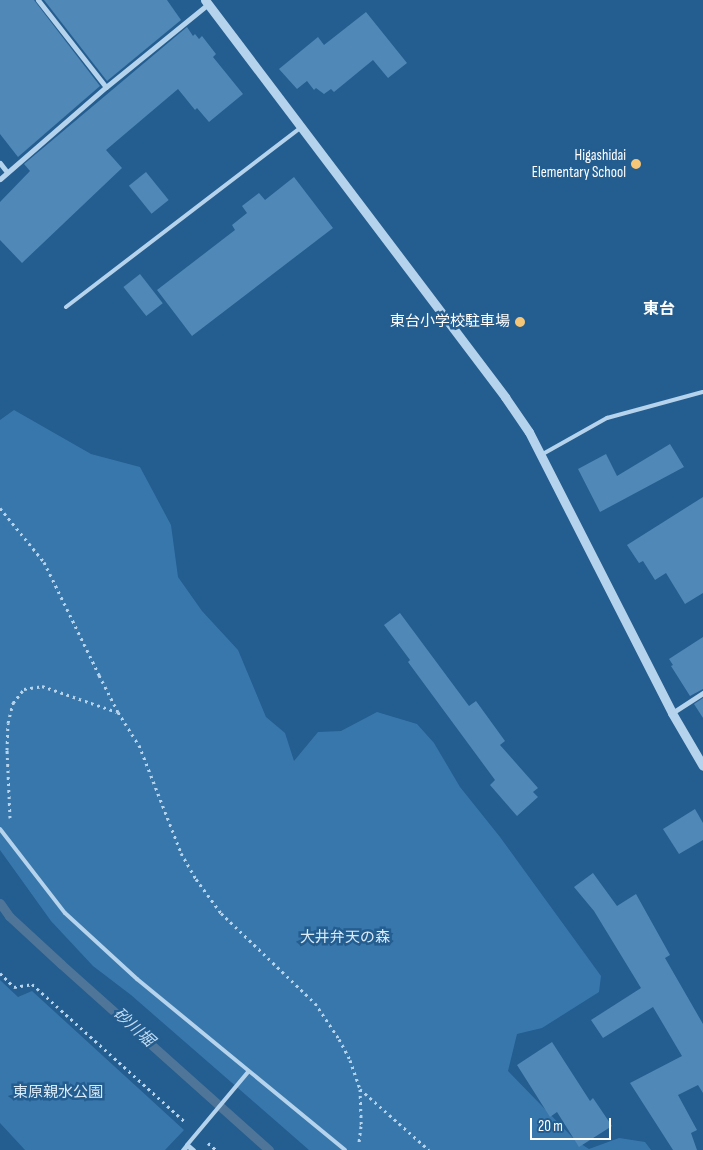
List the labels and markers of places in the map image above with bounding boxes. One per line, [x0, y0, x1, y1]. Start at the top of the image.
place label: Higashidai Elementary School [532, 146, 626, 181]
marker: Higashidai Elementary School [630, 158, 642, 170]
place label: 東台小学校駐車場 [390, 313, 510, 331]
marker: 東台小学校駐車場 [514, 316, 526, 328]

